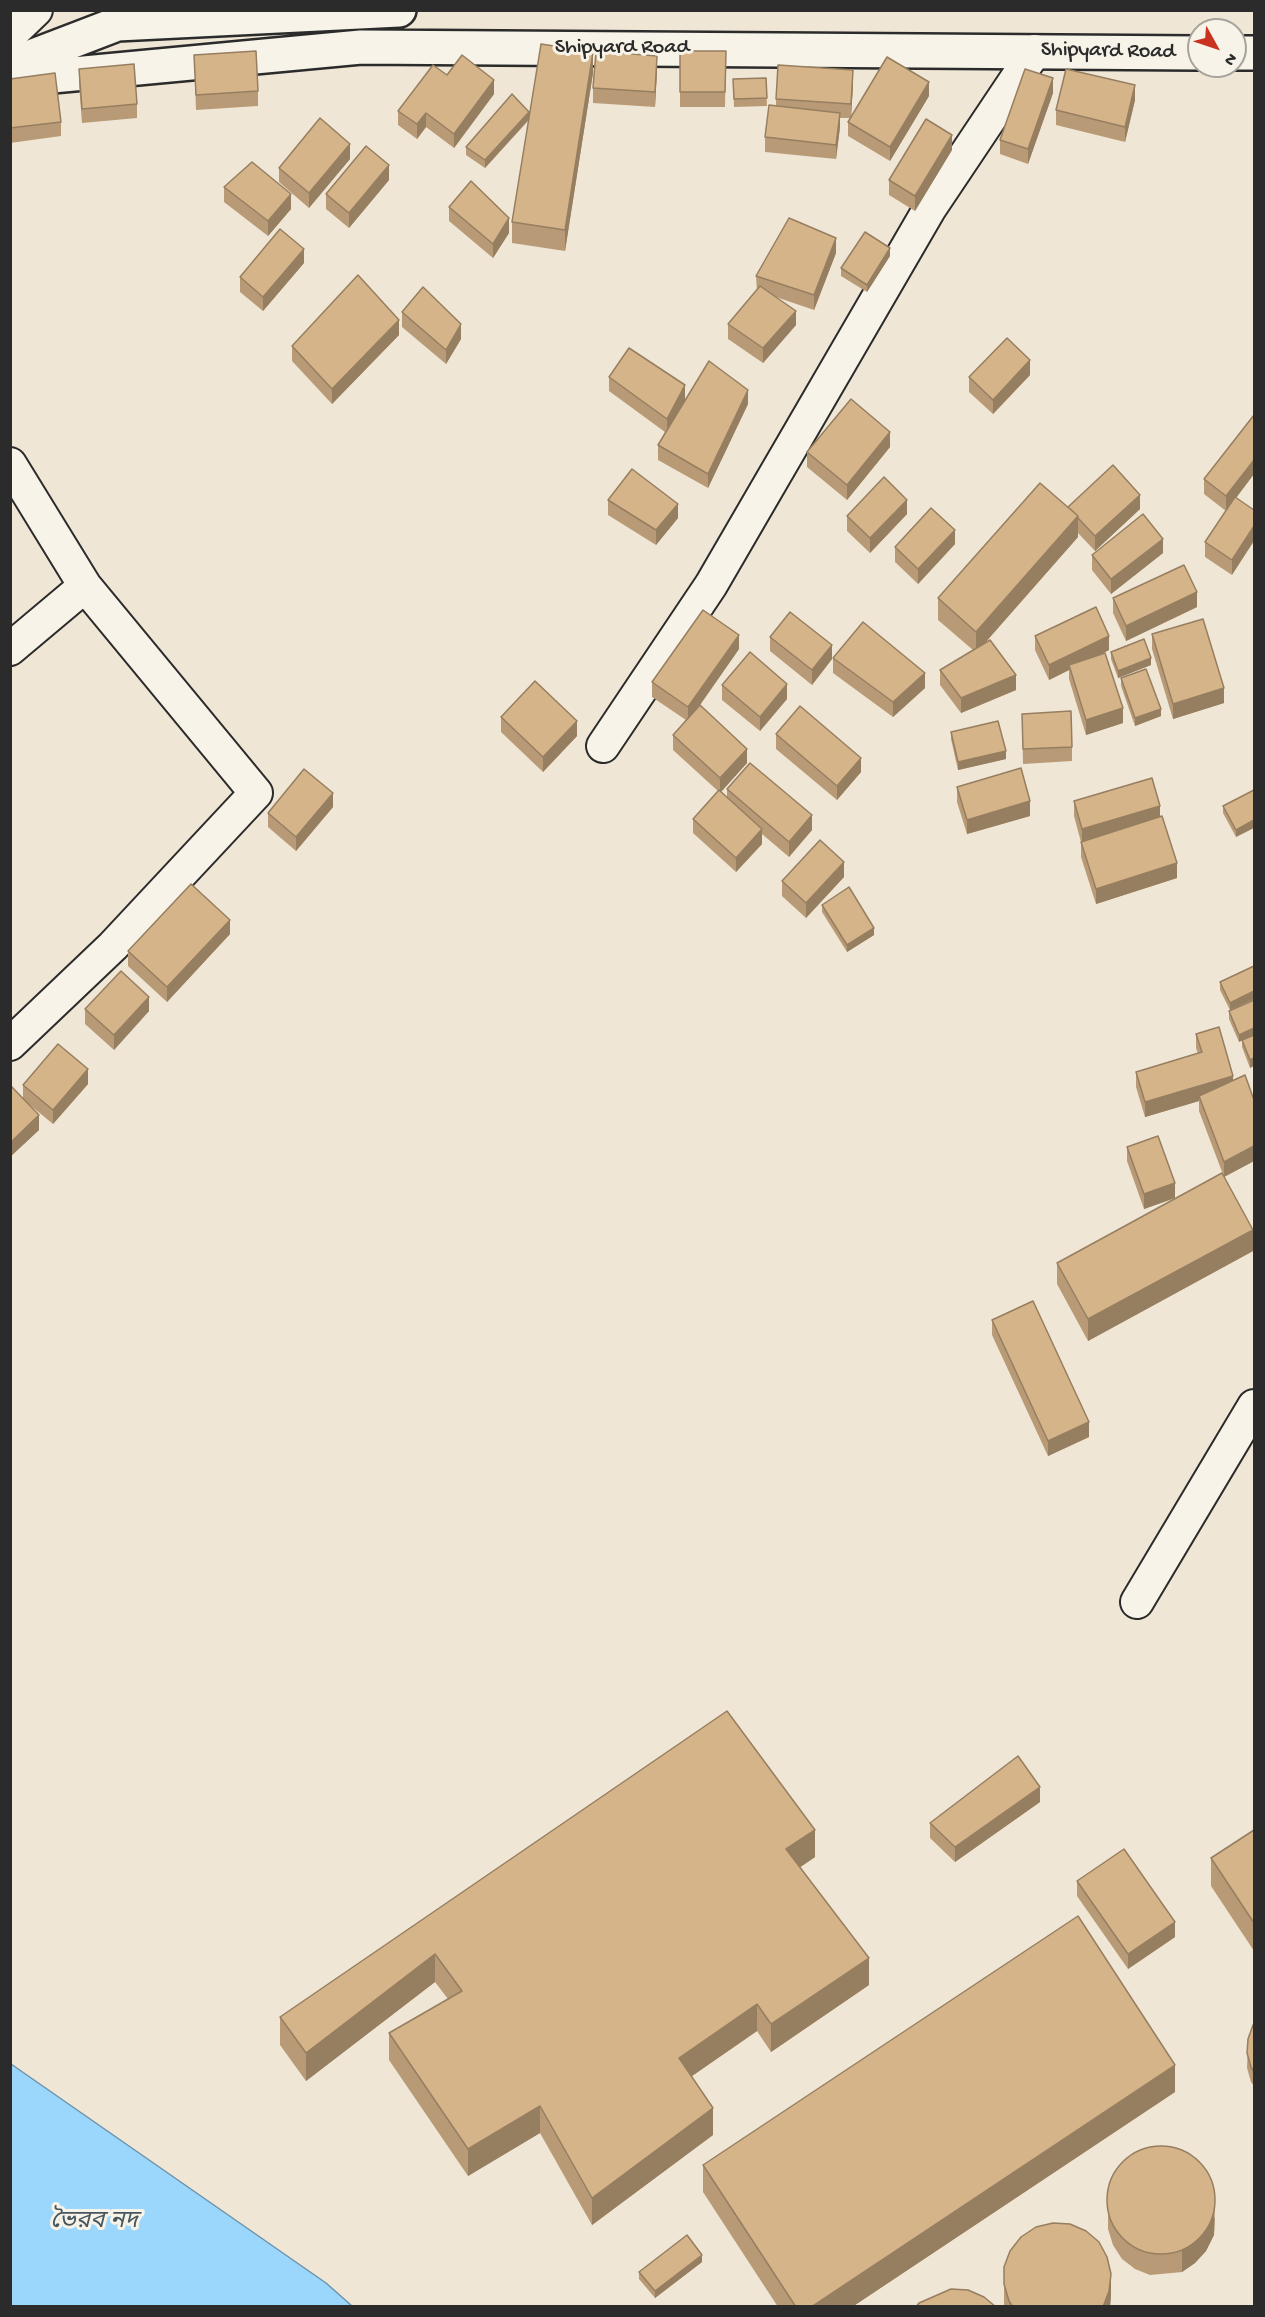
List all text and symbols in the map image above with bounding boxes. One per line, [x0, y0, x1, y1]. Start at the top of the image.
north arrow [1187, 18, 1247, 78]
street label: Shipyard Road [555, 36, 689, 62]
street label: Shipyard Road [1040, 38, 1176, 66]
text: N [1219, 48, 1240, 69]
water label: ভৈরব নদ [50, 2209, 138, 2237]

